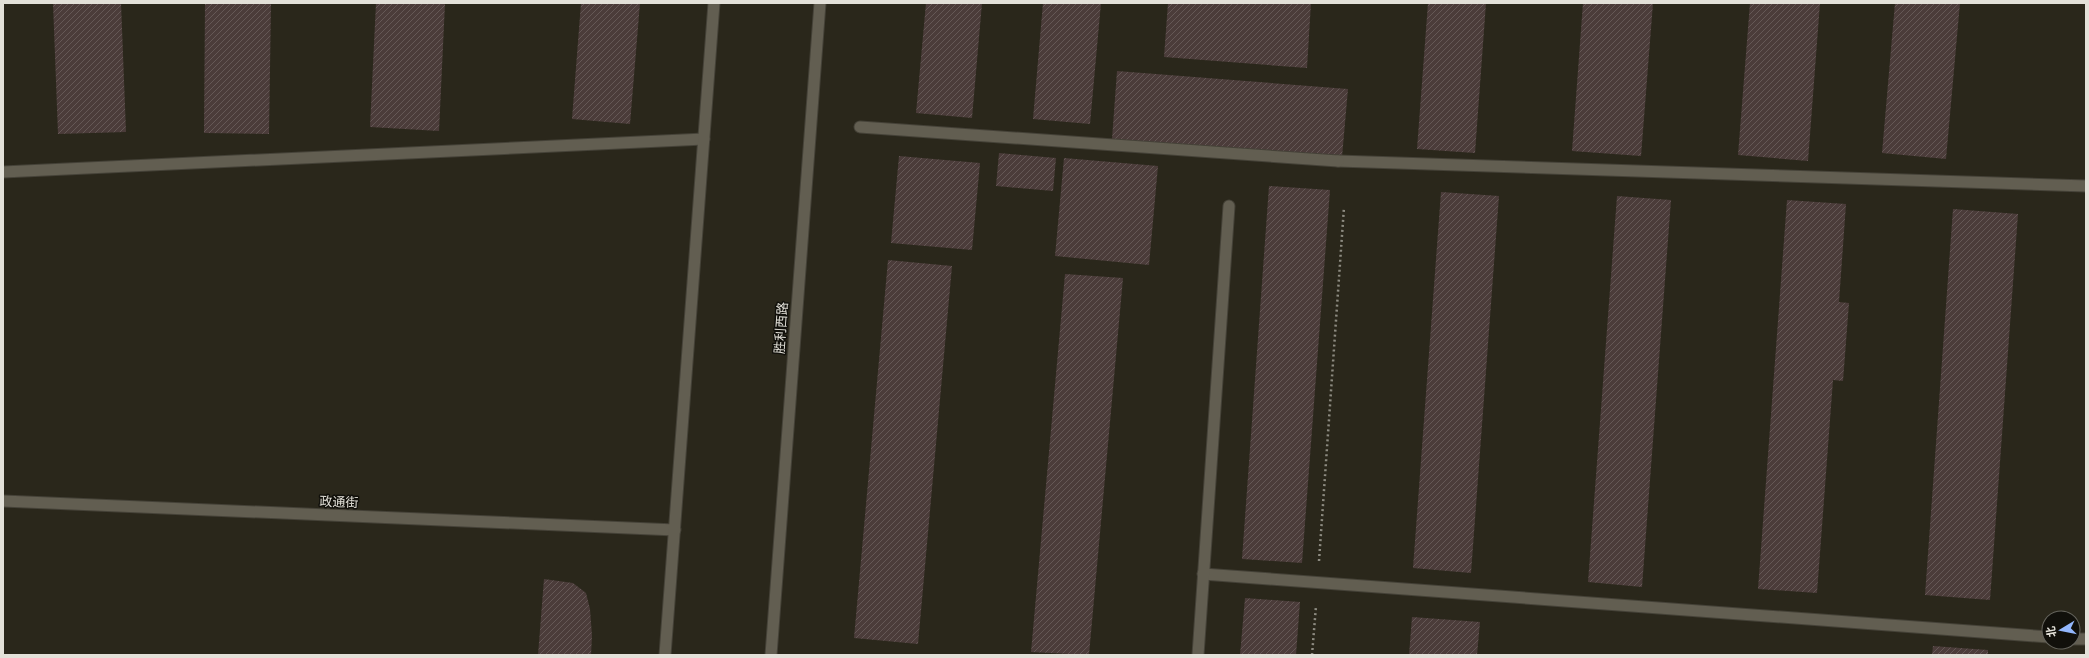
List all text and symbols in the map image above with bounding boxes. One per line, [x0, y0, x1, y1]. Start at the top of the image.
street label: 胜利西路 [772, 302, 790, 354]
street label: 政通街 [319, 494, 359, 510]
north arrow [2041, 610, 2081, 650]
text: 北 [2044, 625, 2058, 638]

